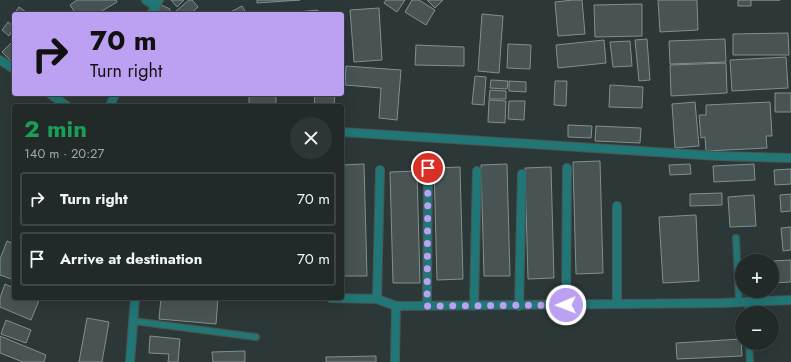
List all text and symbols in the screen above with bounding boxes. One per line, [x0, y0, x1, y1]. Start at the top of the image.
text: 70 m [90, 20, 157, 61]
icon: right [24, 28, 76, 80]
text: Turn right [90, 58, 162, 84]
text: 2 min [24, 111, 87, 146]
button: close [290, 117, 332, 159]
text: 140 m · 20:27 [24, 144, 104, 163]
pin [411, 151, 445, 185]
icon: arrive [417, 157, 439, 179]
icon: right [26, 188, 48, 210]
text: Turn right [60, 188, 128, 210]
text: 70 m [297, 188, 330, 210]
icon: arrive [26, 248, 48, 270]
text: Arrive at destination [60, 248, 202, 270]
text: 70 m [297, 248, 330, 270]
map controls [735, 254, 779, 350]
button: + [735, 254, 779, 298]
position arrow [545, 284, 587, 326]
button: − [735, 306, 779, 350]

